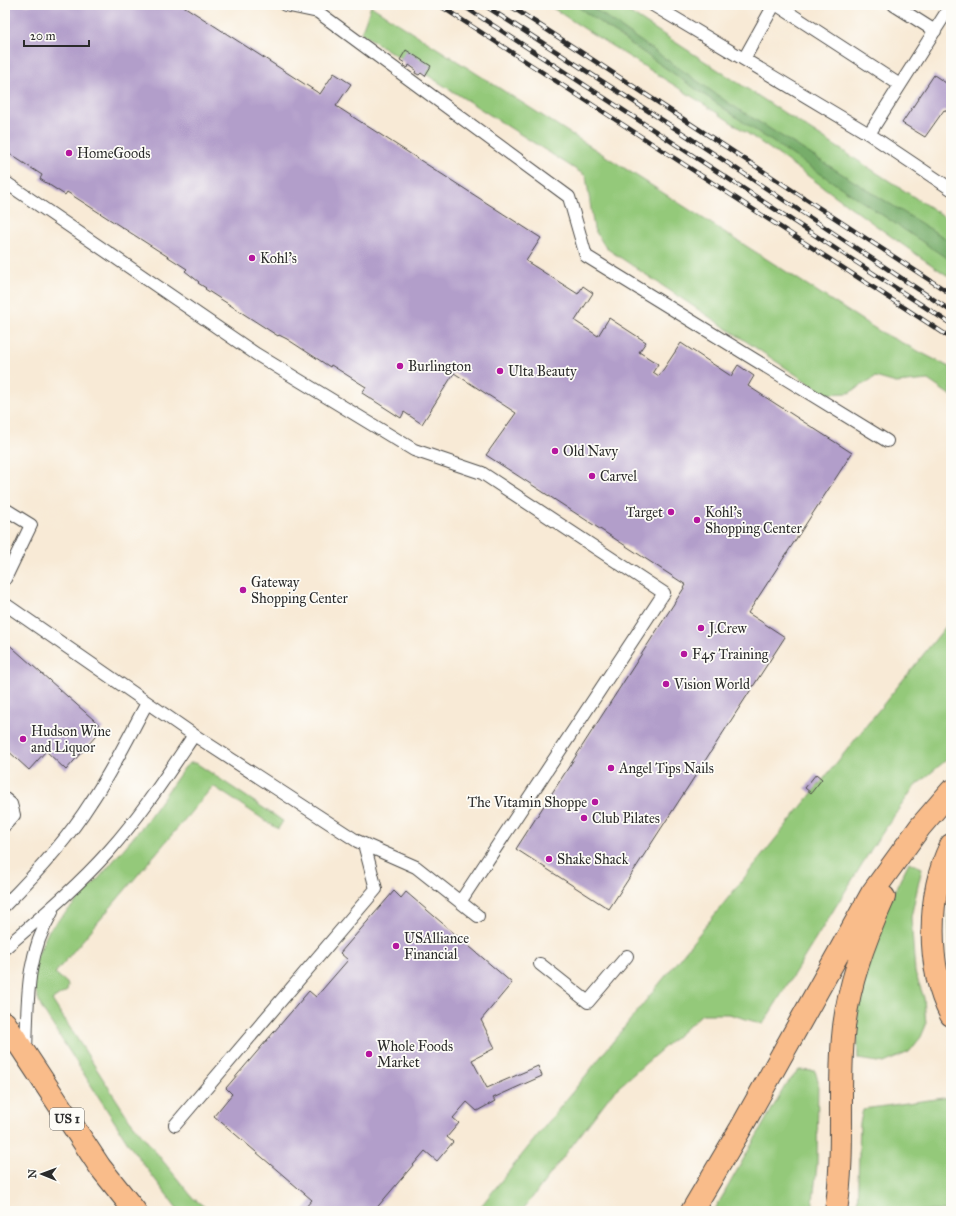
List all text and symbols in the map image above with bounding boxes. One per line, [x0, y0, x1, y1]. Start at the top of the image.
scale bar [24, 22, 89, 48]
text: 20 m [30, 29, 56, 43]
place label: HomeGoods [77, 145, 150, 162]
marker: HomeGoods [64, 148, 74, 158]
place label: Kohl's [260, 250, 297, 267]
marker: Kohl's [247, 253, 257, 263]
place label: Burlington [408, 358, 472, 375]
marker: Burlington [395, 361, 405, 371]
place label: Ulta Beauty [508, 363, 577, 380]
marker: Ulta Beauty [495, 366, 505, 376]
place label: Old Navy [563, 443, 619, 460]
marker: Old Navy [550, 446, 560, 456]
place label: Carvel [600, 468, 637, 485]
marker: Carvel [587, 471, 597, 481]
place label: Target [626, 504, 663, 521]
place label: Kohl's Shopping Center [705, 504, 803, 537]
marker: Target [666, 507, 676, 517]
marker: Kohl's Shopping Center [692, 515, 702, 525]
place label: Gateway Shopping Center [251, 574, 349, 607]
marker: Gateway Shopping Center [238, 585, 248, 595]
place label: J.Crew [707, 620, 747, 638]
marker: J.Crew [696, 623, 706, 633]
place label: F45 Training [692, 646, 769, 663]
marker: F45 Training [679, 649, 689, 659]
place label: Vision World [673, 676, 750, 693]
marker: Vision World [661, 679, 671, 689]
place label: Hudson Wine and Liquor [31, 723, 111, 757]
marker: Hudson Wine and Liquor [18, 734, 28, 744]
place label: Angel Tips Nails [618, 760, 714, 777]
marker: Angel Tips Nails [606, 763, 616, 773]
place label: The Vitamin Shoppe [467, 794, 587, 811]
marker: The Vitamin Shoppe [590, 797, 600, 807]
place label: Club Pilates [592, 810, 660, 827]
marker: Club Pilates [579, 813, 589, 823]
place label: Shake Shack [557, 851, 629, 868]
marker: Shake Shack [544, 854, 554, 864]
place label: USAlliance Financial [404, 930, 469, 963]
marker: USAlliance Financial [391, 941, 401, 951]
place label: Whole Foods Market [377, 1038, 453, 1071]
marker: Whole Foods Market [364, 1049, 374, 1059]
road number: US 1 [50, 1108, 84, 1130]
north arrow [22, 1154, 62, 1194]
text: N [26, 1168, 39, 1179]

